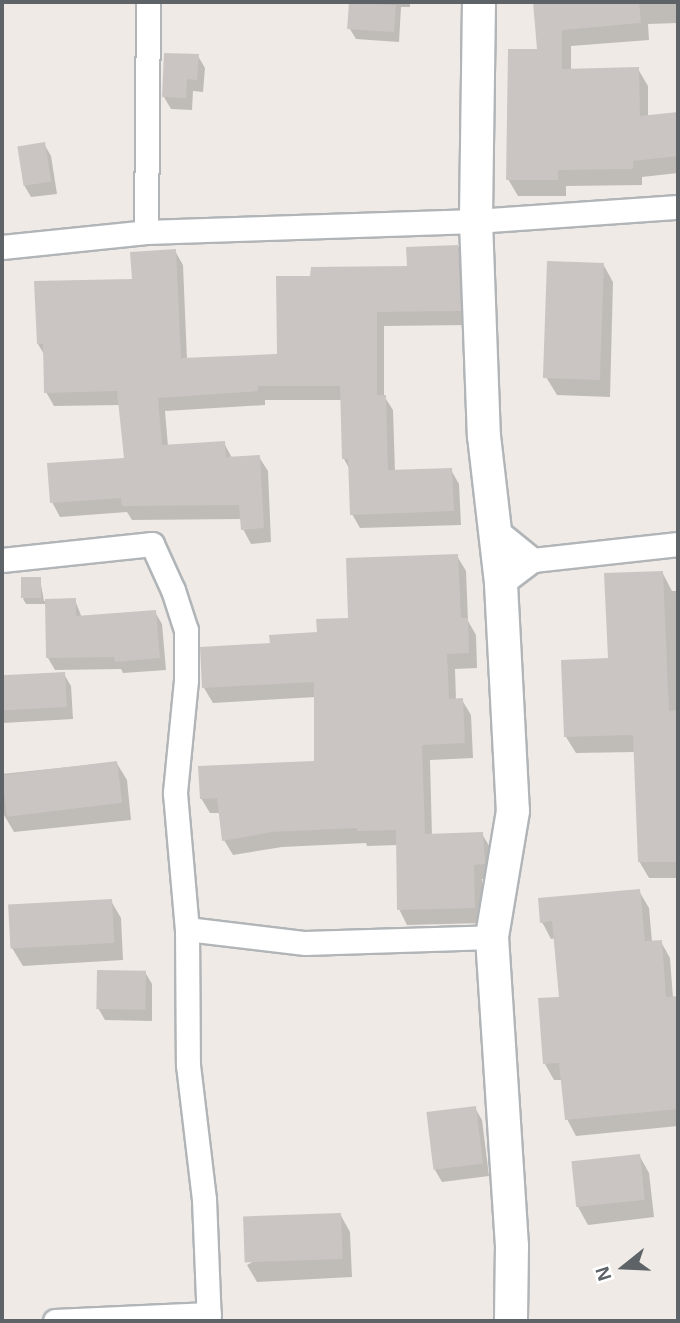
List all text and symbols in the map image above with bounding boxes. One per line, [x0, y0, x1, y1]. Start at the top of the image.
north arrow [589, 1232, 659, 1302]
text: N [591, 1264, 616, 1283]

